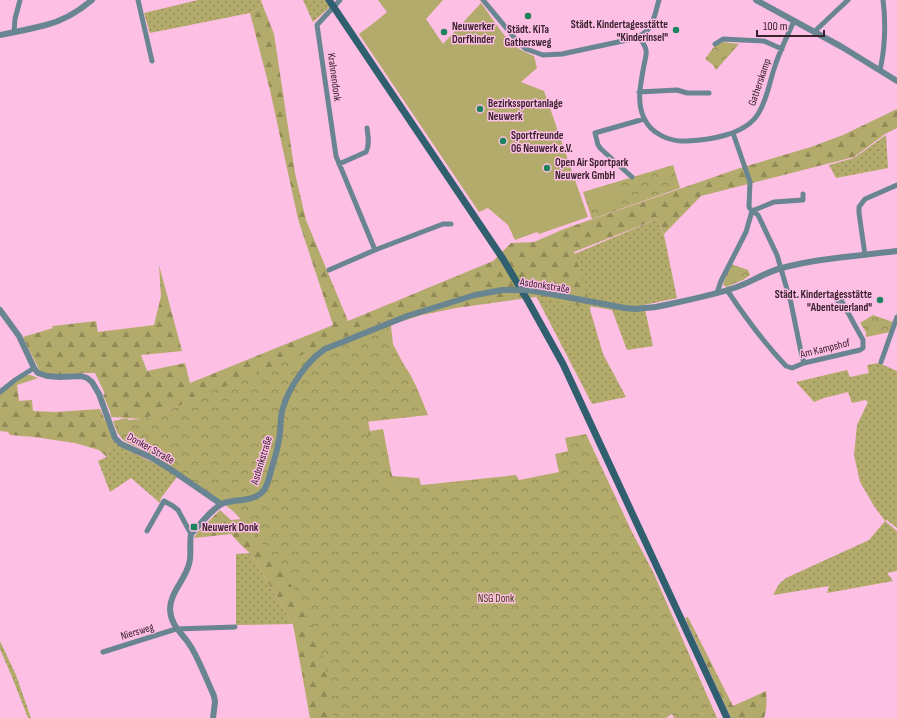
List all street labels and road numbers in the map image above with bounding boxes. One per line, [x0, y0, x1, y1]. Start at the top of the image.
street label: Krahnendonk [325, 52, 344, 103]
street label: Gatherskamp [745, 57, 774, 108]
street label: Asdonkstraße [518, 275, 571, 296]
street label: Am Kampshof [798, 336, 852, 361]
street label: Donker Straße [125, 430, 177, 467]
street label: Asdonkstraße [248, 434, 275, 487]
street label: Niersweg [119, 620, 156, 643]

